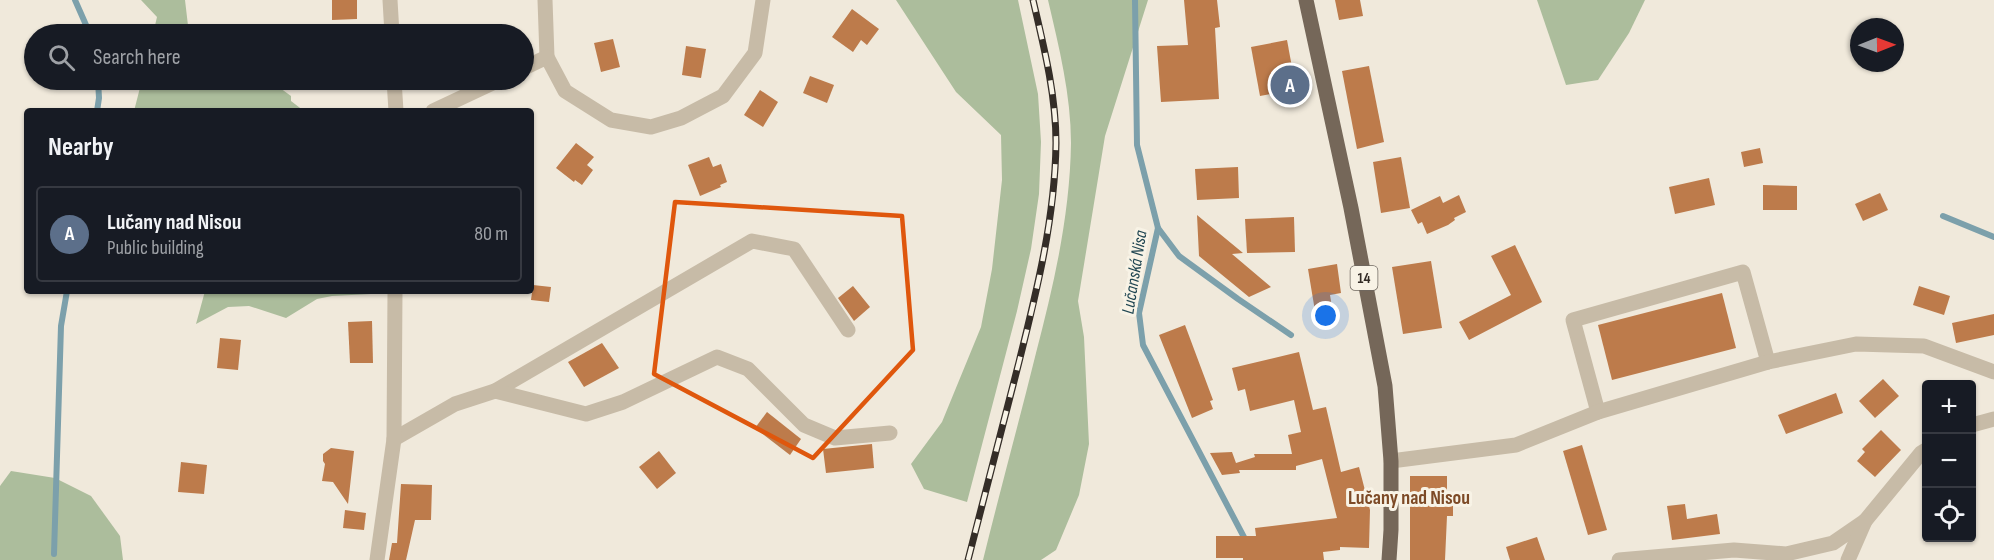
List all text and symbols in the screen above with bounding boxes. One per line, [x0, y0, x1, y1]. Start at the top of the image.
north arrow [1850, 18, 1904, 72]
search box [24, 24, 534, 90]
icon: search [45, 41, 78, 74]
text: Search here [93, 44, 180, 71]
pin: A [1270, 62, 1310, 107]
text: Nearby [48, 132, 114, 163]
text: Lučany nad Nisou [107, 209, 241, 236]
text: A [65, 222, 74, 246]
text: 80 m [474, 222, 508, 246]
water label: Lučanská Nisa [1118, 228, 1152, 315]
text: Public building [107, 236, 204, 260]
road number: 14 [1350, 266, 1378, 290]
your location [1311, 301, 1340, 330]
map controls [1922, 380, 1976, 542]
button: + [1922, 380, 1976, 434]
button: − [1922, 434, 1976, 488]
district label: Lučany nad Nisou [1348, 486, 1470, 510]
button: locate [1922, 488, 1976, 542]

